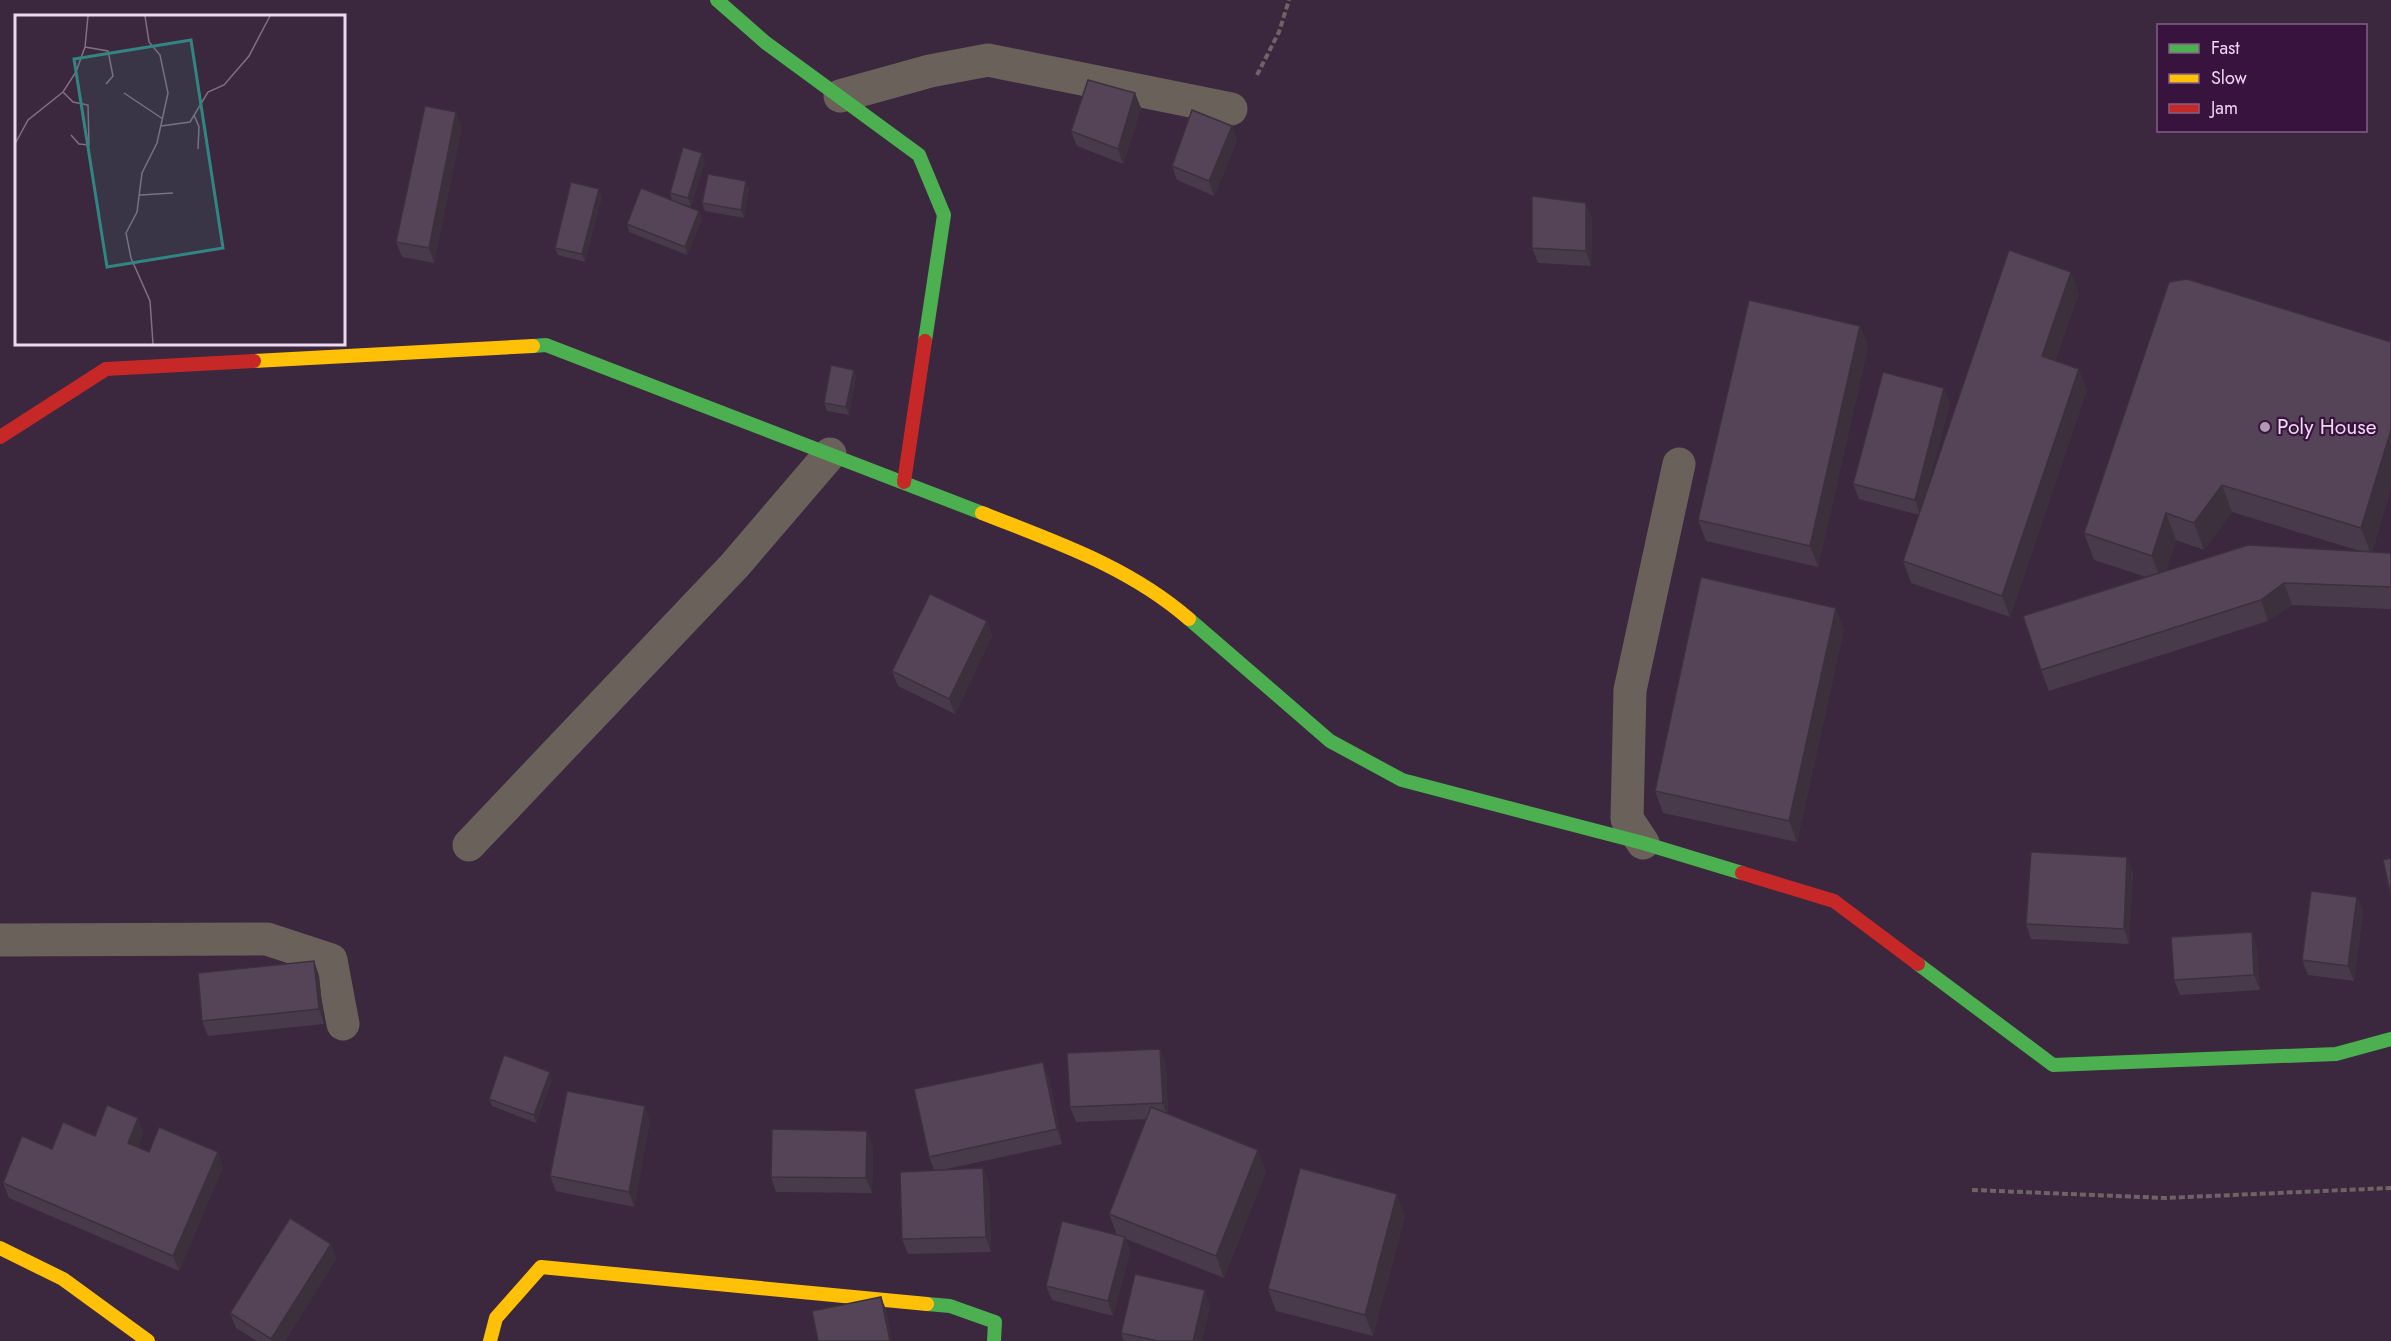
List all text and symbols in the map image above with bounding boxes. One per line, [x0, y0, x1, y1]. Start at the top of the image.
inset map [15, 15, 345, 345]
legend [2157, 24, 2367, 132]
text: Fast [2211, 35, 2240, 61]
text: Slow [2211, 65, 2248, 91]
text: Jam [2209, 95, 2238, 121]
place label: Poly House [2277, 412, 2377, 442]
marker: Poly House [2258, 420, 2272, 434]

